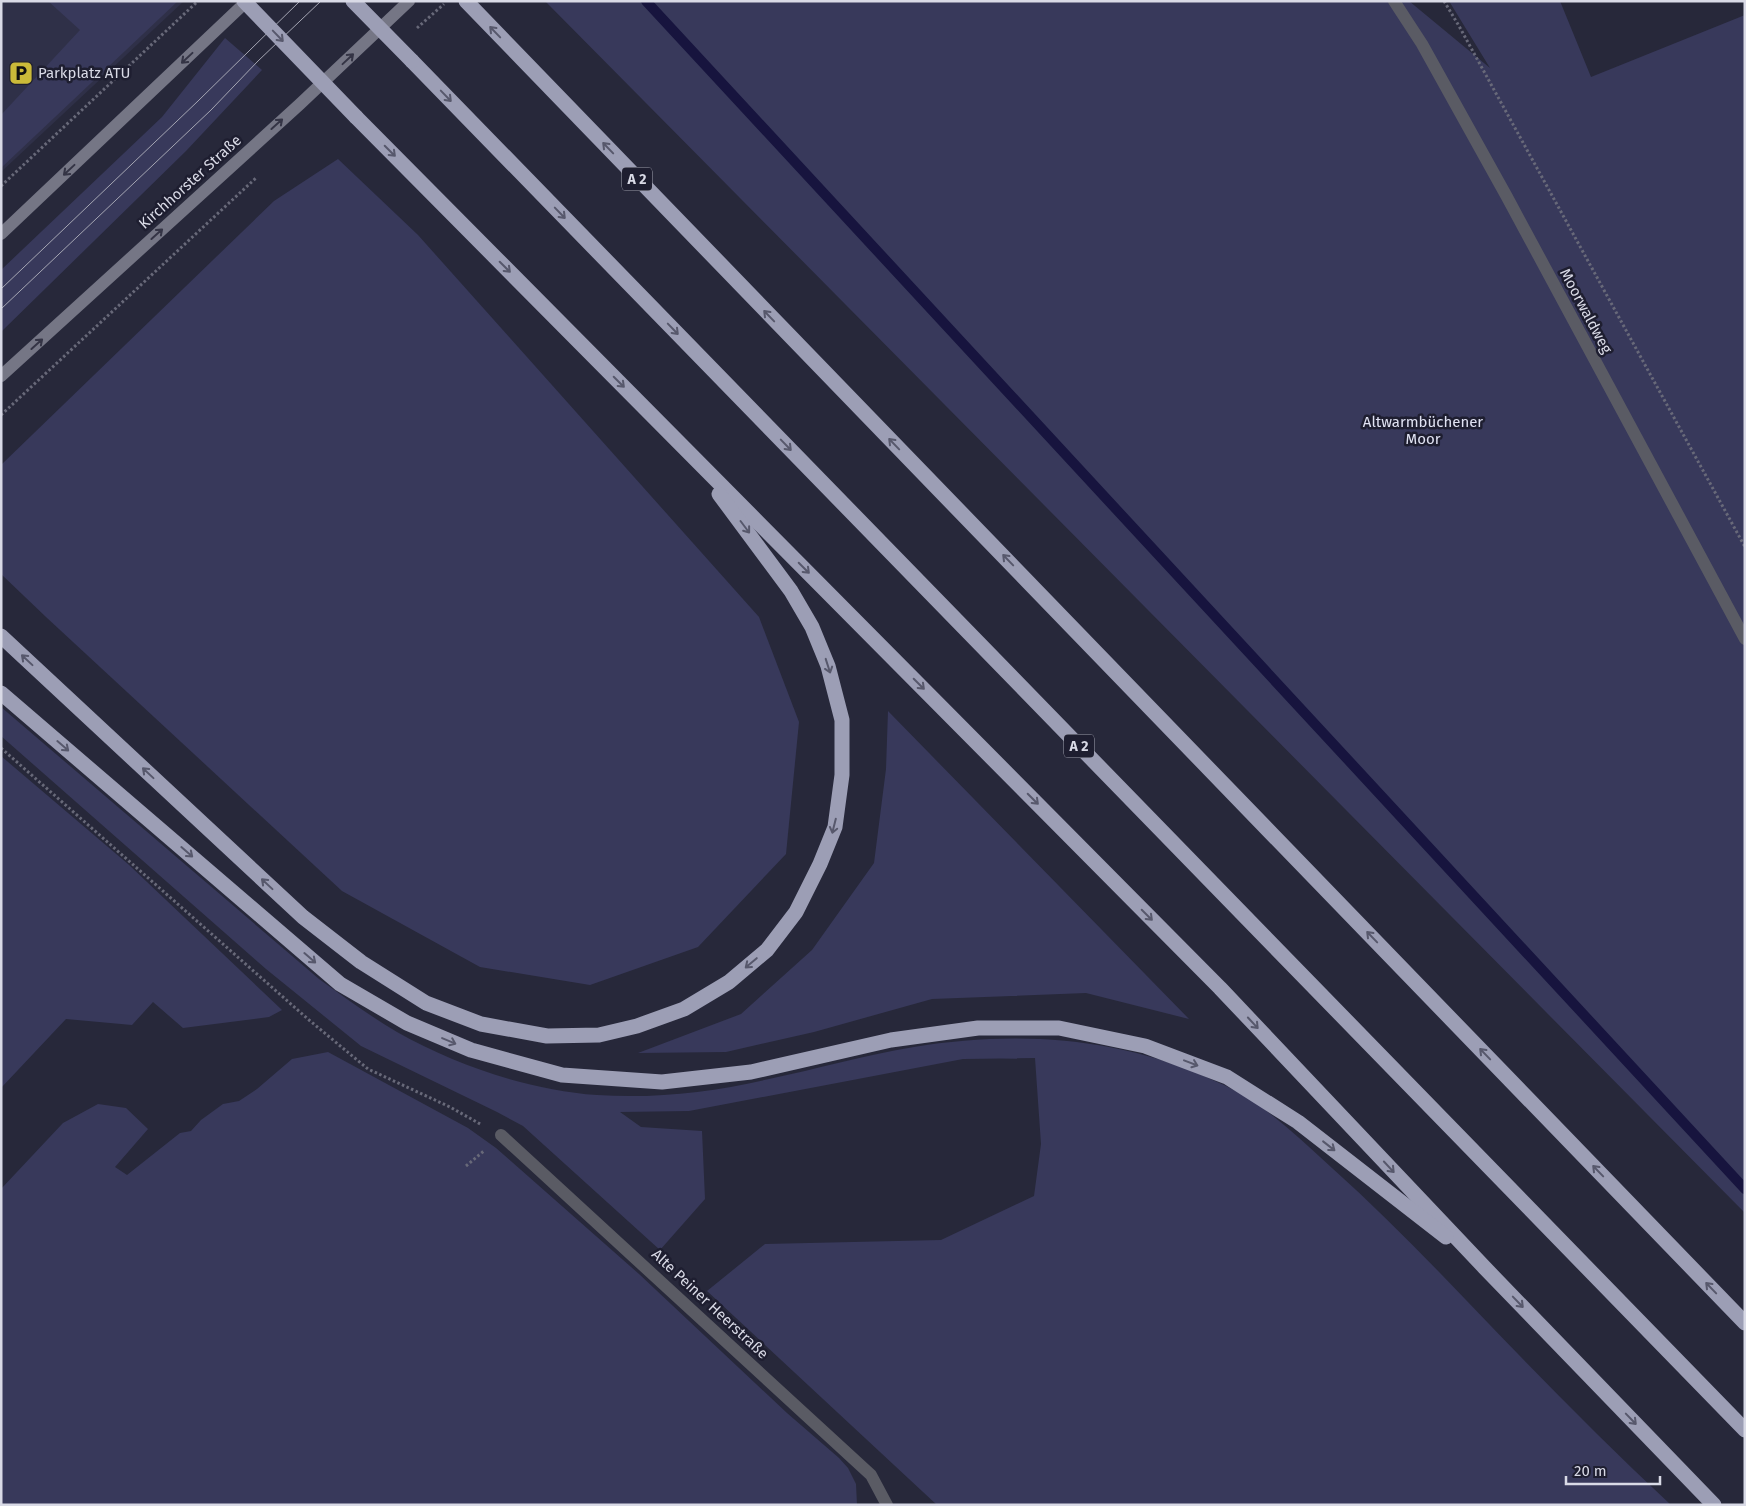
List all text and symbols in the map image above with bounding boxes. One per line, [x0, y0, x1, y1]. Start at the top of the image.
one-way arrow [489, 25, 501, 38]
one-way arrow [272, 30, 284, 43]
one-way arrow [180, 52, 193, 64]
one-way arrow [341, 53, 354, 65]
parking icon: Parkplatz ATU [8, 60, 34, 86]
place label: Parkplatz ATU [38, 64, 130, 82]
one-way arrow [440, 90, 452, 102]
one-way arrow [271, 119, 284, 130]
street label: Kirchhorster Straße [135, 131, 245, 233]
one-way arrow [602, 142, 614, 155]
one-way arrow [384, 145, 396, 158]
one-way arrow [62, 164, 75, 176]
road number: A 2 [622, 168, 652, 190]
one-way arrow [554, 206, 566, 219]
one-way arrow [151, 228, 164, 240]
one-way arrow [499, 260, 511, 273]
street label: Moorwaldweg [1556, 265, 1616, 357]
one-way arrow [763, 309, 775, 322]
one-way arrow [667, 323, 679, 335]
one-way arrow [31, 338, 44, 349]
one-way arrow [613, 376, 626, 388]
park label: Altwarmbüchener Moor [1363, 413, 1483, 448]
one-way arrow [888, 438, 900, 450]
one-way arrow [780, 439, 792, 452]
one-way arrow [740, 520, 750, 534]
one-way arrow [1002, 554, 1014, 566]
one-way arrow [798, 562, 810, 575]
one-way arrow [20, 654, 33, 666]
one-way arrow [824, 658, 833, 673]
one-way arrow [912, 678, 925, 690]
road number: A 2 [1064, 734, 1094, 758]
one-way arrow [57, 740, 70, 752]
one-way arrow [142, 767, 155, 779]
one-way arrow [1027, 793, 1039, 806]
one-way arrow [829, 817, 838, 833]
one-way arrow [180, 846, 193, 858]
one-way arrow [261, 878, 273, 890]
one-way arrow [1141, 909, 1153, 921]
one-way arrow [1366, 931, 1378, 943]
one-way arrow [303, 952, 316, 964]
one-way arrow [745, 957, 758, 968]
one-way arrow [1247, 1017, 1259, 1030]
one-way arrow [441, 1036, 456, 1046]
one-way arrow [1479, 1047, 1491, 1060]
one-way arrow [1183, 1059, 1198, 1068]
one-way arrow [1322, 1141, 1335, 1152]
one-way arrow [1383, 1160, 1395, 1173]
one-way arrow [1592, 1164, 1604, 1177]
street label: Alte Peiner Heerstraße [648, 1245, 772, 1363]
one-way arrow [1705, 1281, 1717, 1294]
one-way arrow [1512, 1296, 1524, 1308]
one-way arrow [1625, 1413, 1637, 1425]
scale bar [1566, 1454, 1660, 1486]
text: 20 m [1574, 1462, 1607, 1480]

